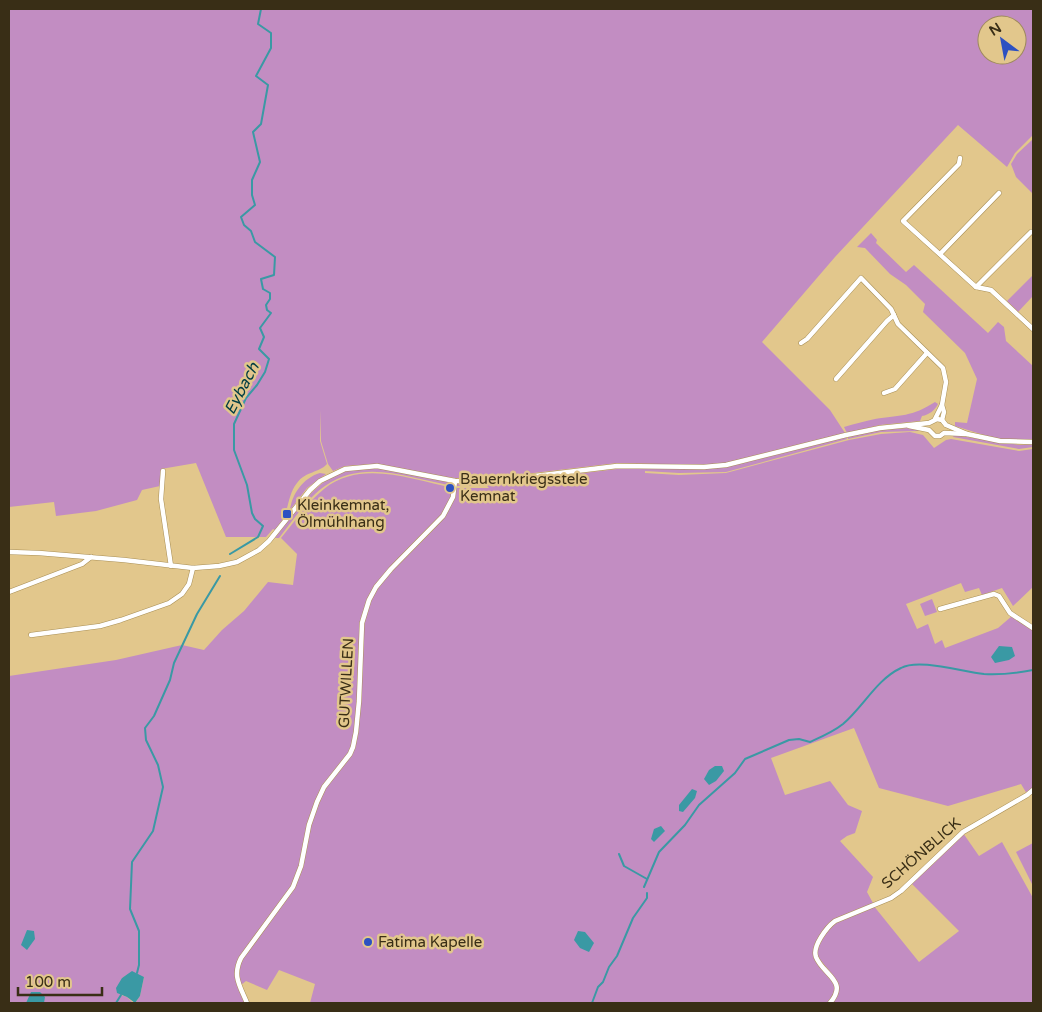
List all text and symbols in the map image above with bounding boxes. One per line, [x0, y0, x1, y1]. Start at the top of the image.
north arrow [977, 15, 1027, 65]
text: N [986, 19, 1005, 40]
water label: Eybach [220, 358, 264, 418]
place label: Bauernkriegsstele Kemnat [460, 470, 588, 505]
marker: Bauernkriegsstele Kemnat [444, 482, 456, 494]
place label: Kleinkemnat, Ölmühlhang [297, 496, 389, 531]
marker: Kleinkemnat, Ölmühlhang [281, 508, 293, 520]
street label: GUTWILLEN [335, 637, 357, 729]
street label: SCHÖNBLICK [878, 814, 964, 892]
place label: Fatima Kapelle [378, 933, 482, 951]
marker: Fatima Kapelle [362, 936, 374, 948]
scale bar [18, 964, 101, 996]
text: 100 m [25, 973, 71, 991]

